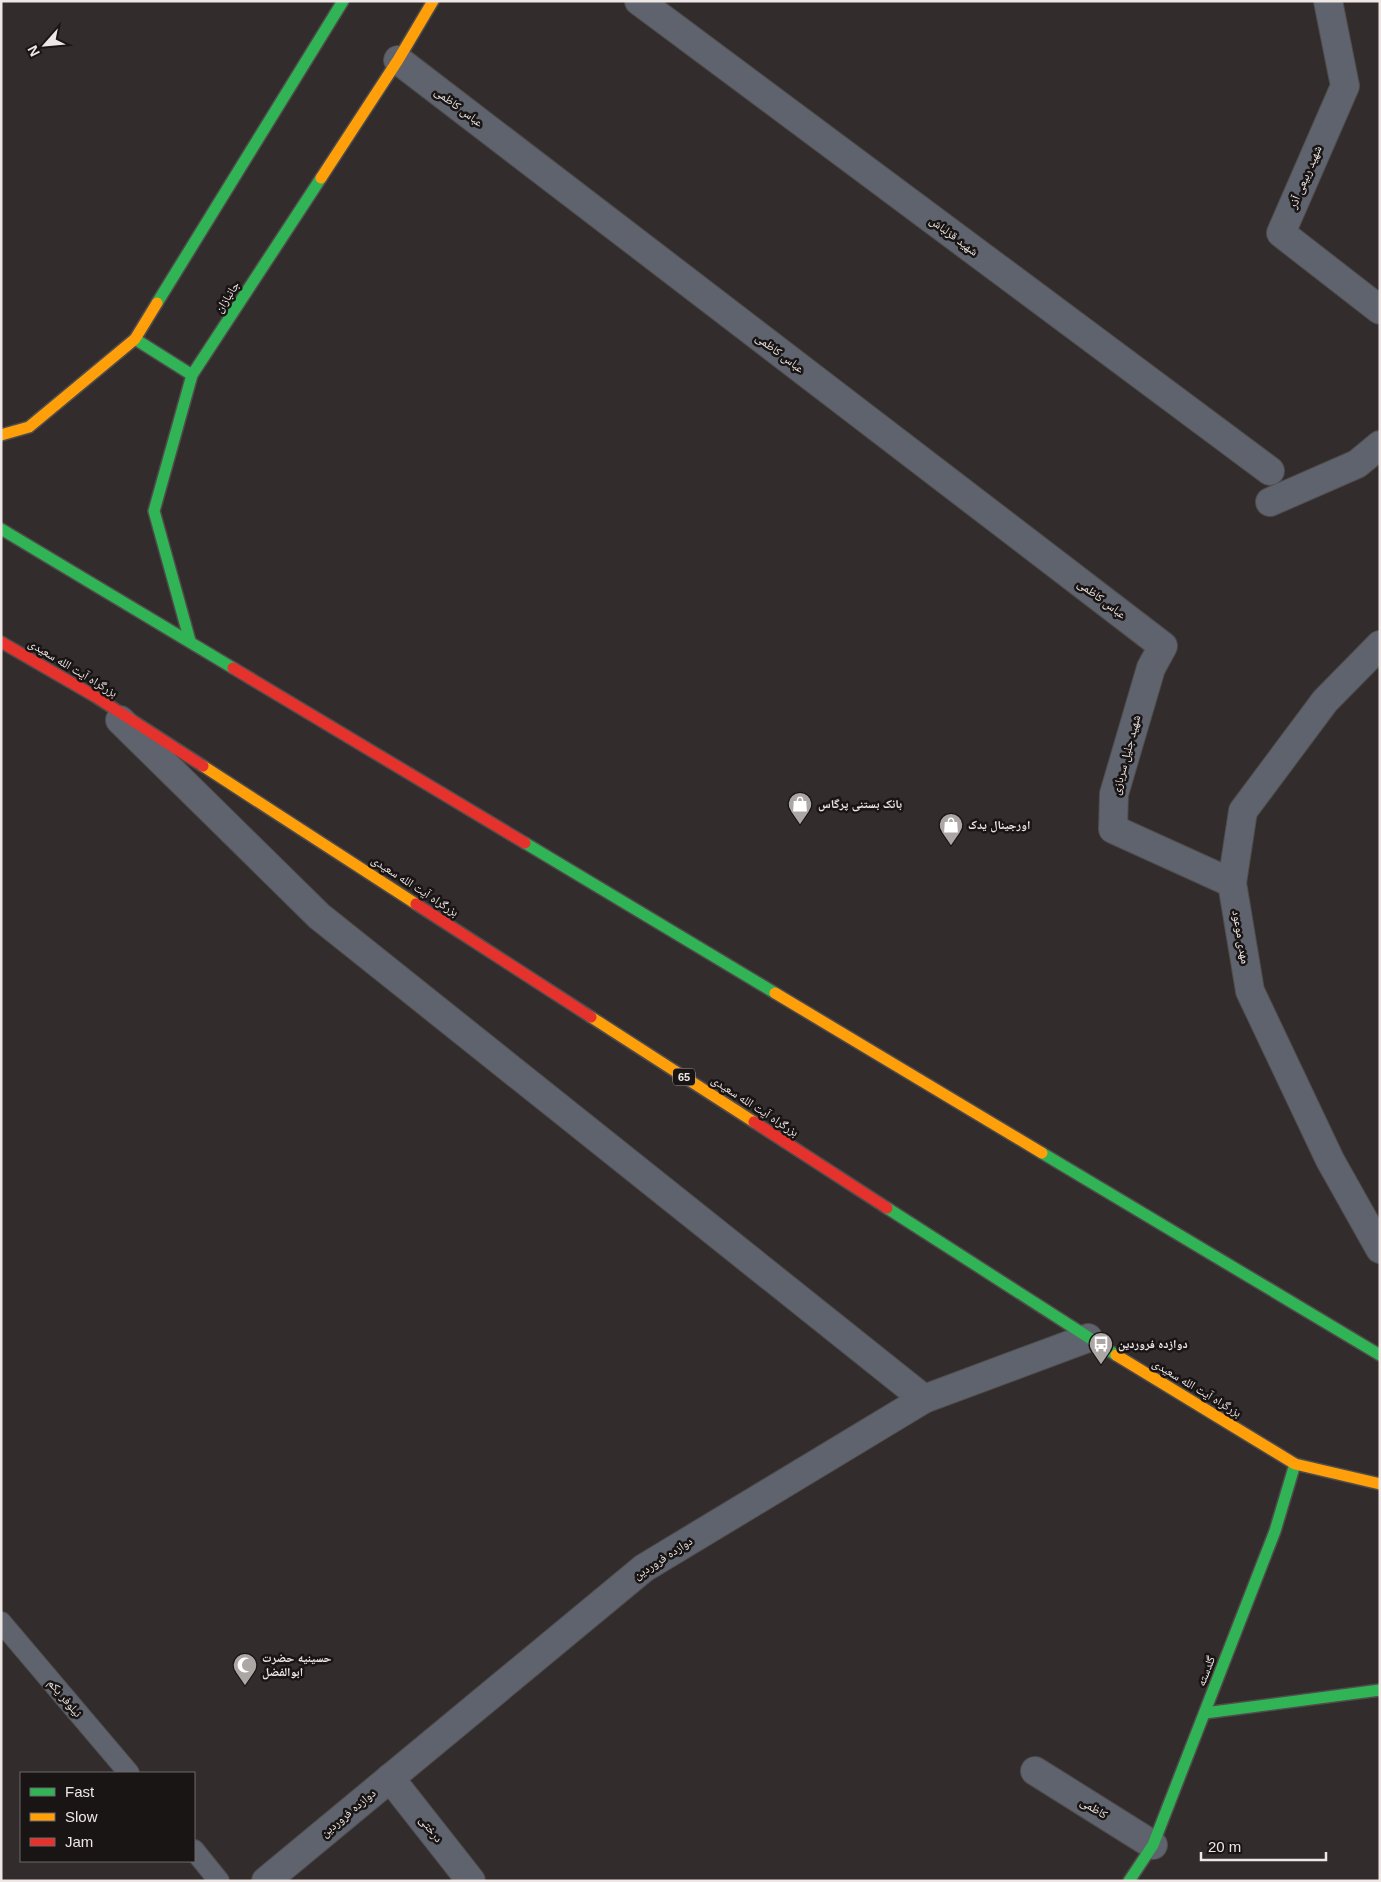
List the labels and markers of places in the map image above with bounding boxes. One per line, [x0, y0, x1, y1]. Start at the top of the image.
shop icon: بانک بستنی پرگاس [787, 791, 813, 825]
place label: بانک بستنی پرگاس [818, 797, 902, 812]
shop icon: اورجینال یدک [938, 812, 964, 846]
place label: اورجینال یدک [968, 818, 1030, 833]
bus stop icon: دوازده فروردین [1088, 1331, 1114, 1365]
place label: دوازده فروردین [1118, 1337, 1188, 1352]
place label: حسینیه حضرت ابوالفضل [262, 1651, 332, 1680]
mosque icon: حسینیه حضرت ابوالفضل [232, 1652, 258, 1686]

